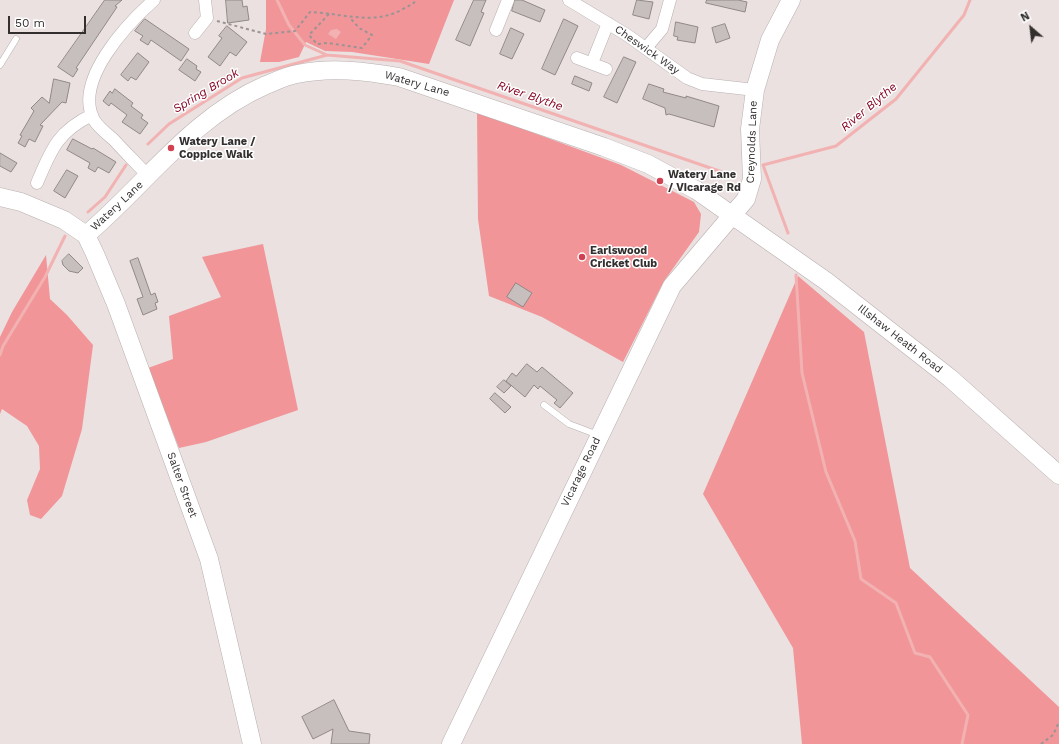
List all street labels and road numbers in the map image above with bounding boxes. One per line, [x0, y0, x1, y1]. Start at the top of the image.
street label: Cheswick Way [612, 23, 682, 77]
street label: Watery Lane [383, 68, 451, 100]
street label: Creynolds Lane [744, 100, 760, 184]
street label: Watery Lane [88, 178, 146, 234]
street label: Illshaw Heath Road [855, 302, 945, 376]
street label: Vicarage Road [558, 435, 604, 509]
street label: Salter Street [164, 451, 200, 519]

